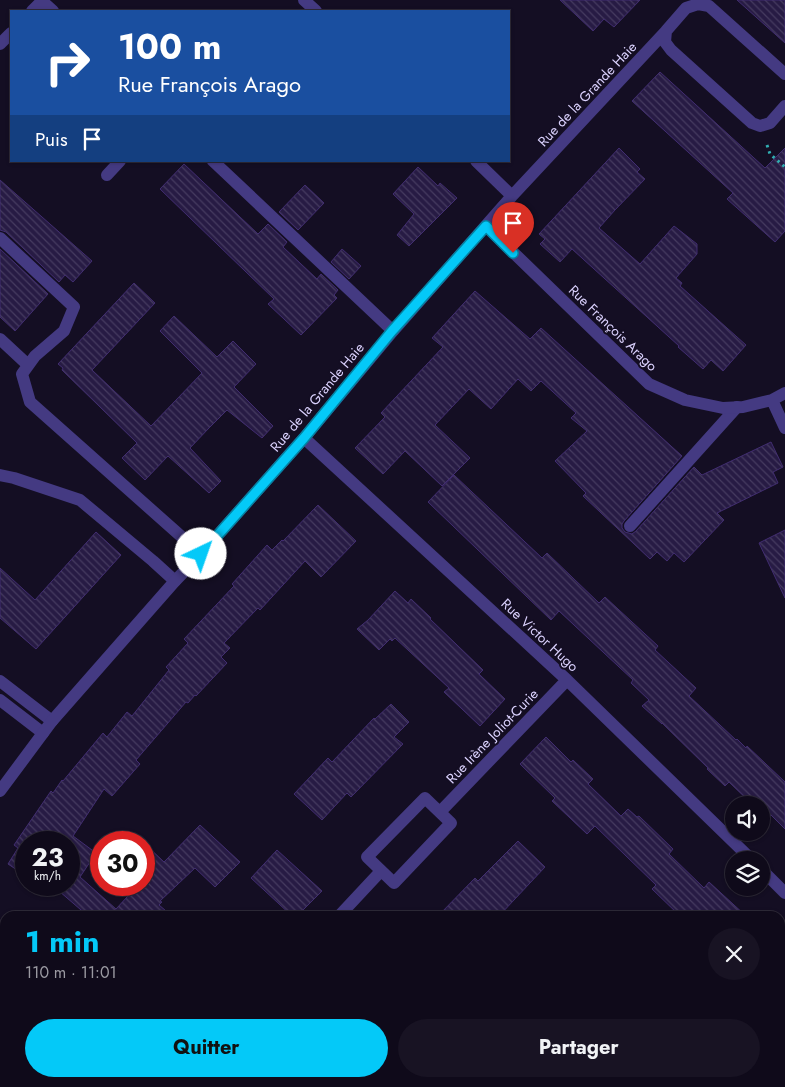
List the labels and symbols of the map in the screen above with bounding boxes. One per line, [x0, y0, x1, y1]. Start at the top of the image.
street label: Rue de la Grande Haie [533, 37, 641, 151]
pin [492, 202, 534, 253]
street label: Rue François Arago [564, 280, 662, 376]
street label: Rue de la Grande Haie [265, 338, 369, 456]
position arrow [174, 527, 226, 579]
street label: Rue Victor Hugo [497, 594, 583, 676]
street label: Rue Irène Joliot-Curie [441, 684, 543, 788]
speed limit sign: 30 [90, 831, 155, 896]

